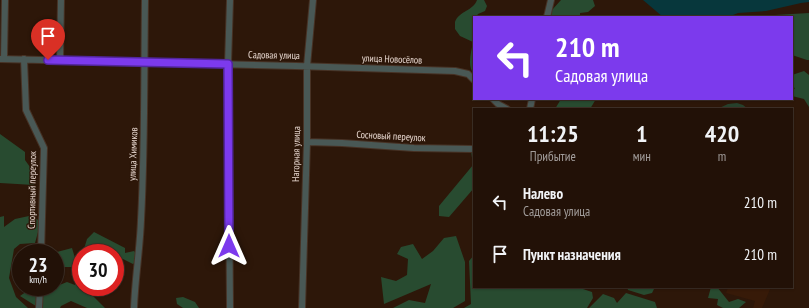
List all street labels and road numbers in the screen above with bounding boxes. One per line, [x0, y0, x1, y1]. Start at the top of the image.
street label: Садовая улица [248, 48, 300, 62]
street label: улица Новосёлов [362, 51, 422, 67]
street label: Нагорная улица [289, 126, 303, 182]
street label: улица Химиков [126, 127, 140, 181]
street label: Сосновый переулок [356, 128, 426, 144]
street label: Спортивный переулок [25, 151, 39, 229]

